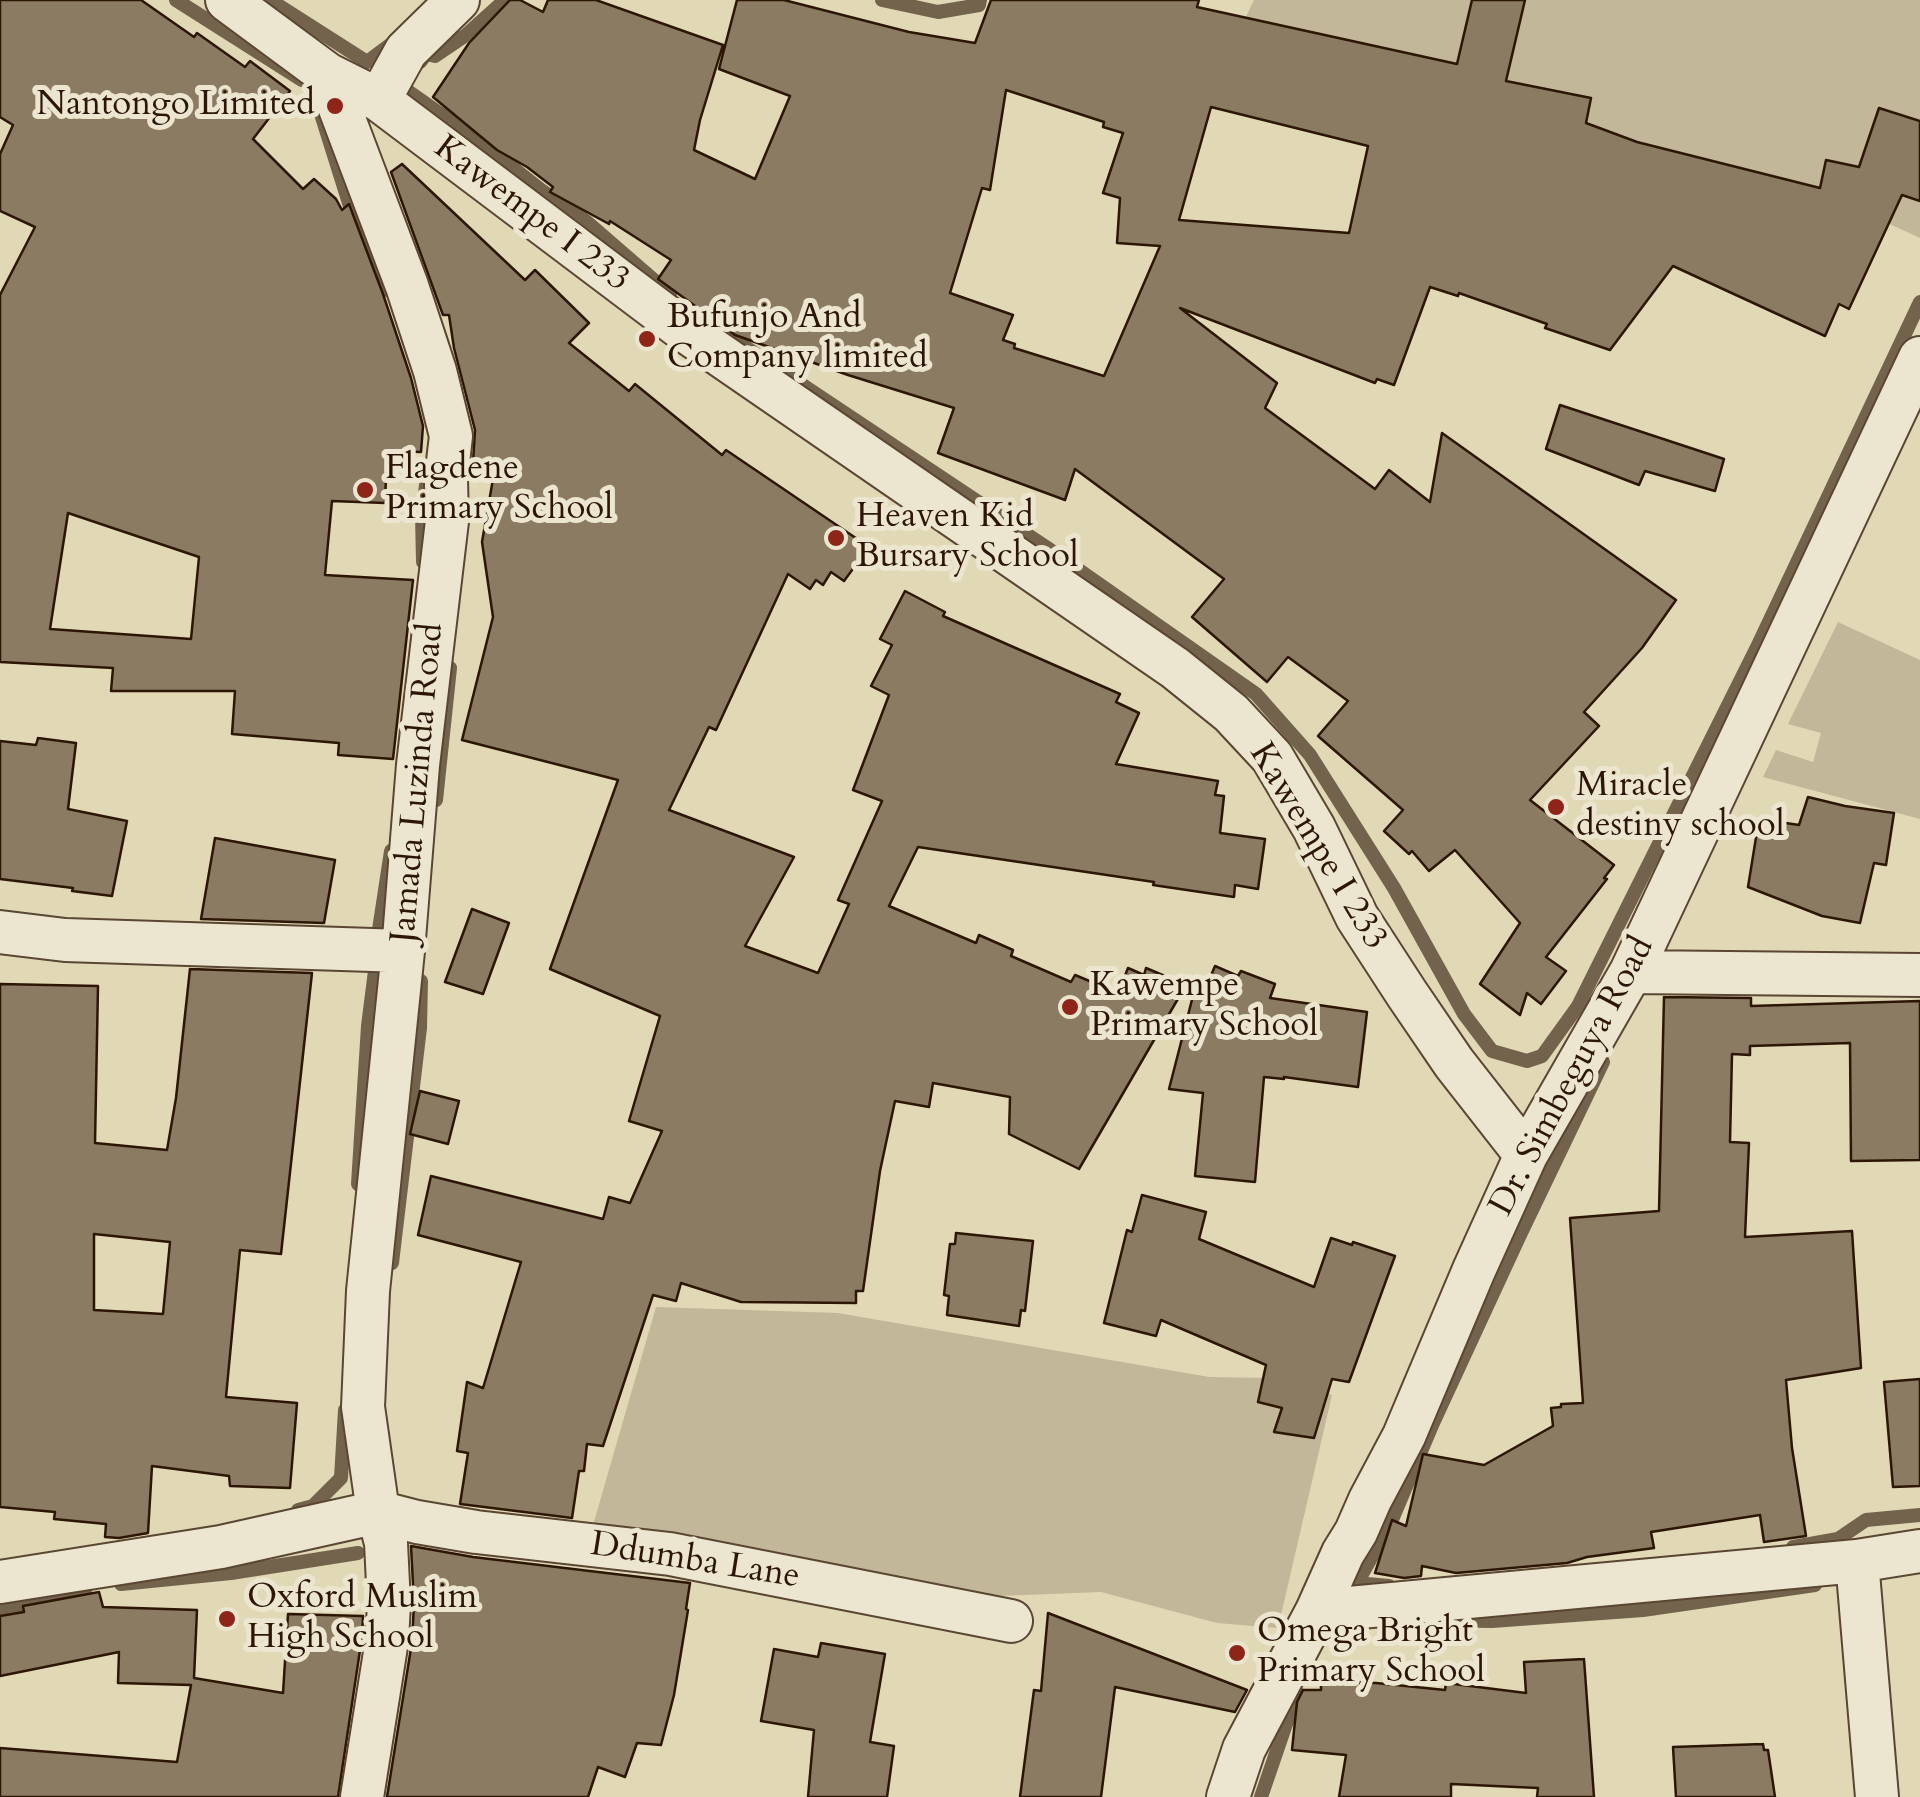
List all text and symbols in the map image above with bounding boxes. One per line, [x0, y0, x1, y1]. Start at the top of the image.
place label: Nantongo Limited [36, 85, 315, 127]
marker: Nantongo Limited [324, 95, 346, 117]
street label: Kawempe I 233 [425, 128, 637, 302]
place label: Bufunjo And Company limited [667, 298, 928, 380]
marker: Bufunjo And Company limited [636, 328, 658, 350]
place label: Flagdene Primary School [385, 449, 613, 531]
marker: Flagdene Primary School [354, 479, 376, 501]
place label: Heaven Kid Bursary School [856, 497, 1079, 579]
marker: Heaven Kid Bursary School [825, 527, 847, 549]
street label: Jamada Luzinda Road [384, 621, 454, 945]
street label: Kawempe I 233 [1239, 736, 1395, 958]
place label: Miracle destiny school [1576, 766, 1785, 848]
marker: Miracle destiny school [1545, 796, 1567, 818]
street label: Dr. Simbeguya Road [1482, 930, 1664, 1224]
place label: Kawempe Primary School [1090, 966, 1318, 1048]
marker: Kawempe Primary School [1059, 996, 1081, 1018]
street label: Ddumba Lane [587, 1525, 803, 1599]
place label: Oxford Muslim High School [247, 1578, 477, 1660]
marker: Oxford Muslim High School [216, 1608, 238, 1630]
place label: Omega Bright Primary School [1257, 1612, 1485, 1694]
marker: Omega Bright Primary School [1226, 1642, 1248, 1664]

